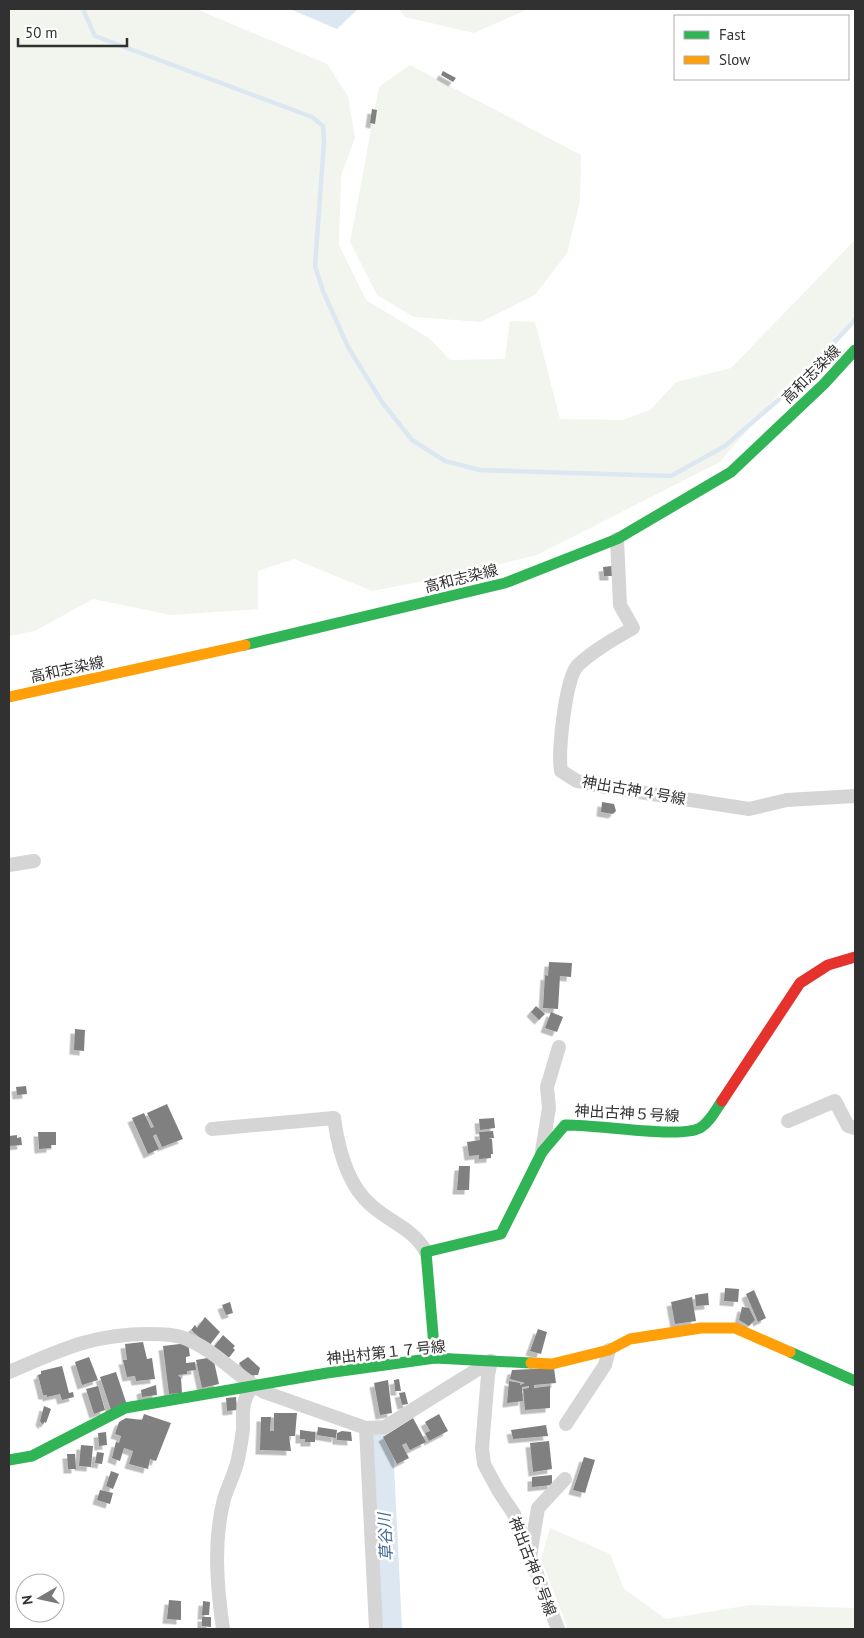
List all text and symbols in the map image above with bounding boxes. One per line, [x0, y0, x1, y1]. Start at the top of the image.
scale bar [18, 15, 126, 47]
legend [674, 15, 849, 80]
text: 50 m [25, 23, 58, 42]
text: Fast [719, 25, 746, 44]
text: Slow [719, 50, 750, 69]
street label: 高和志染線 [778, 341, 844, 407]
street label: 高和志染線 [422, 560, 500, 596]
street label: 高和志染線 [28, 652, 106, 686]
street label: 神出古神４号線 [581, 772, 687, 808]
street label: 神出古神５号線 [574, 1101, 680, 1125]
street label: 神出村第１７号線 [325, 1336, 447, 1368]
water label: 草谷川 [374, 1511, 396, 1561]
street label: 神出古神６号線 [505, 1514, 561, 1618]
north arrow [15, 1573, 65, 1623]
text: N [18, 1594, 37, 1606]

